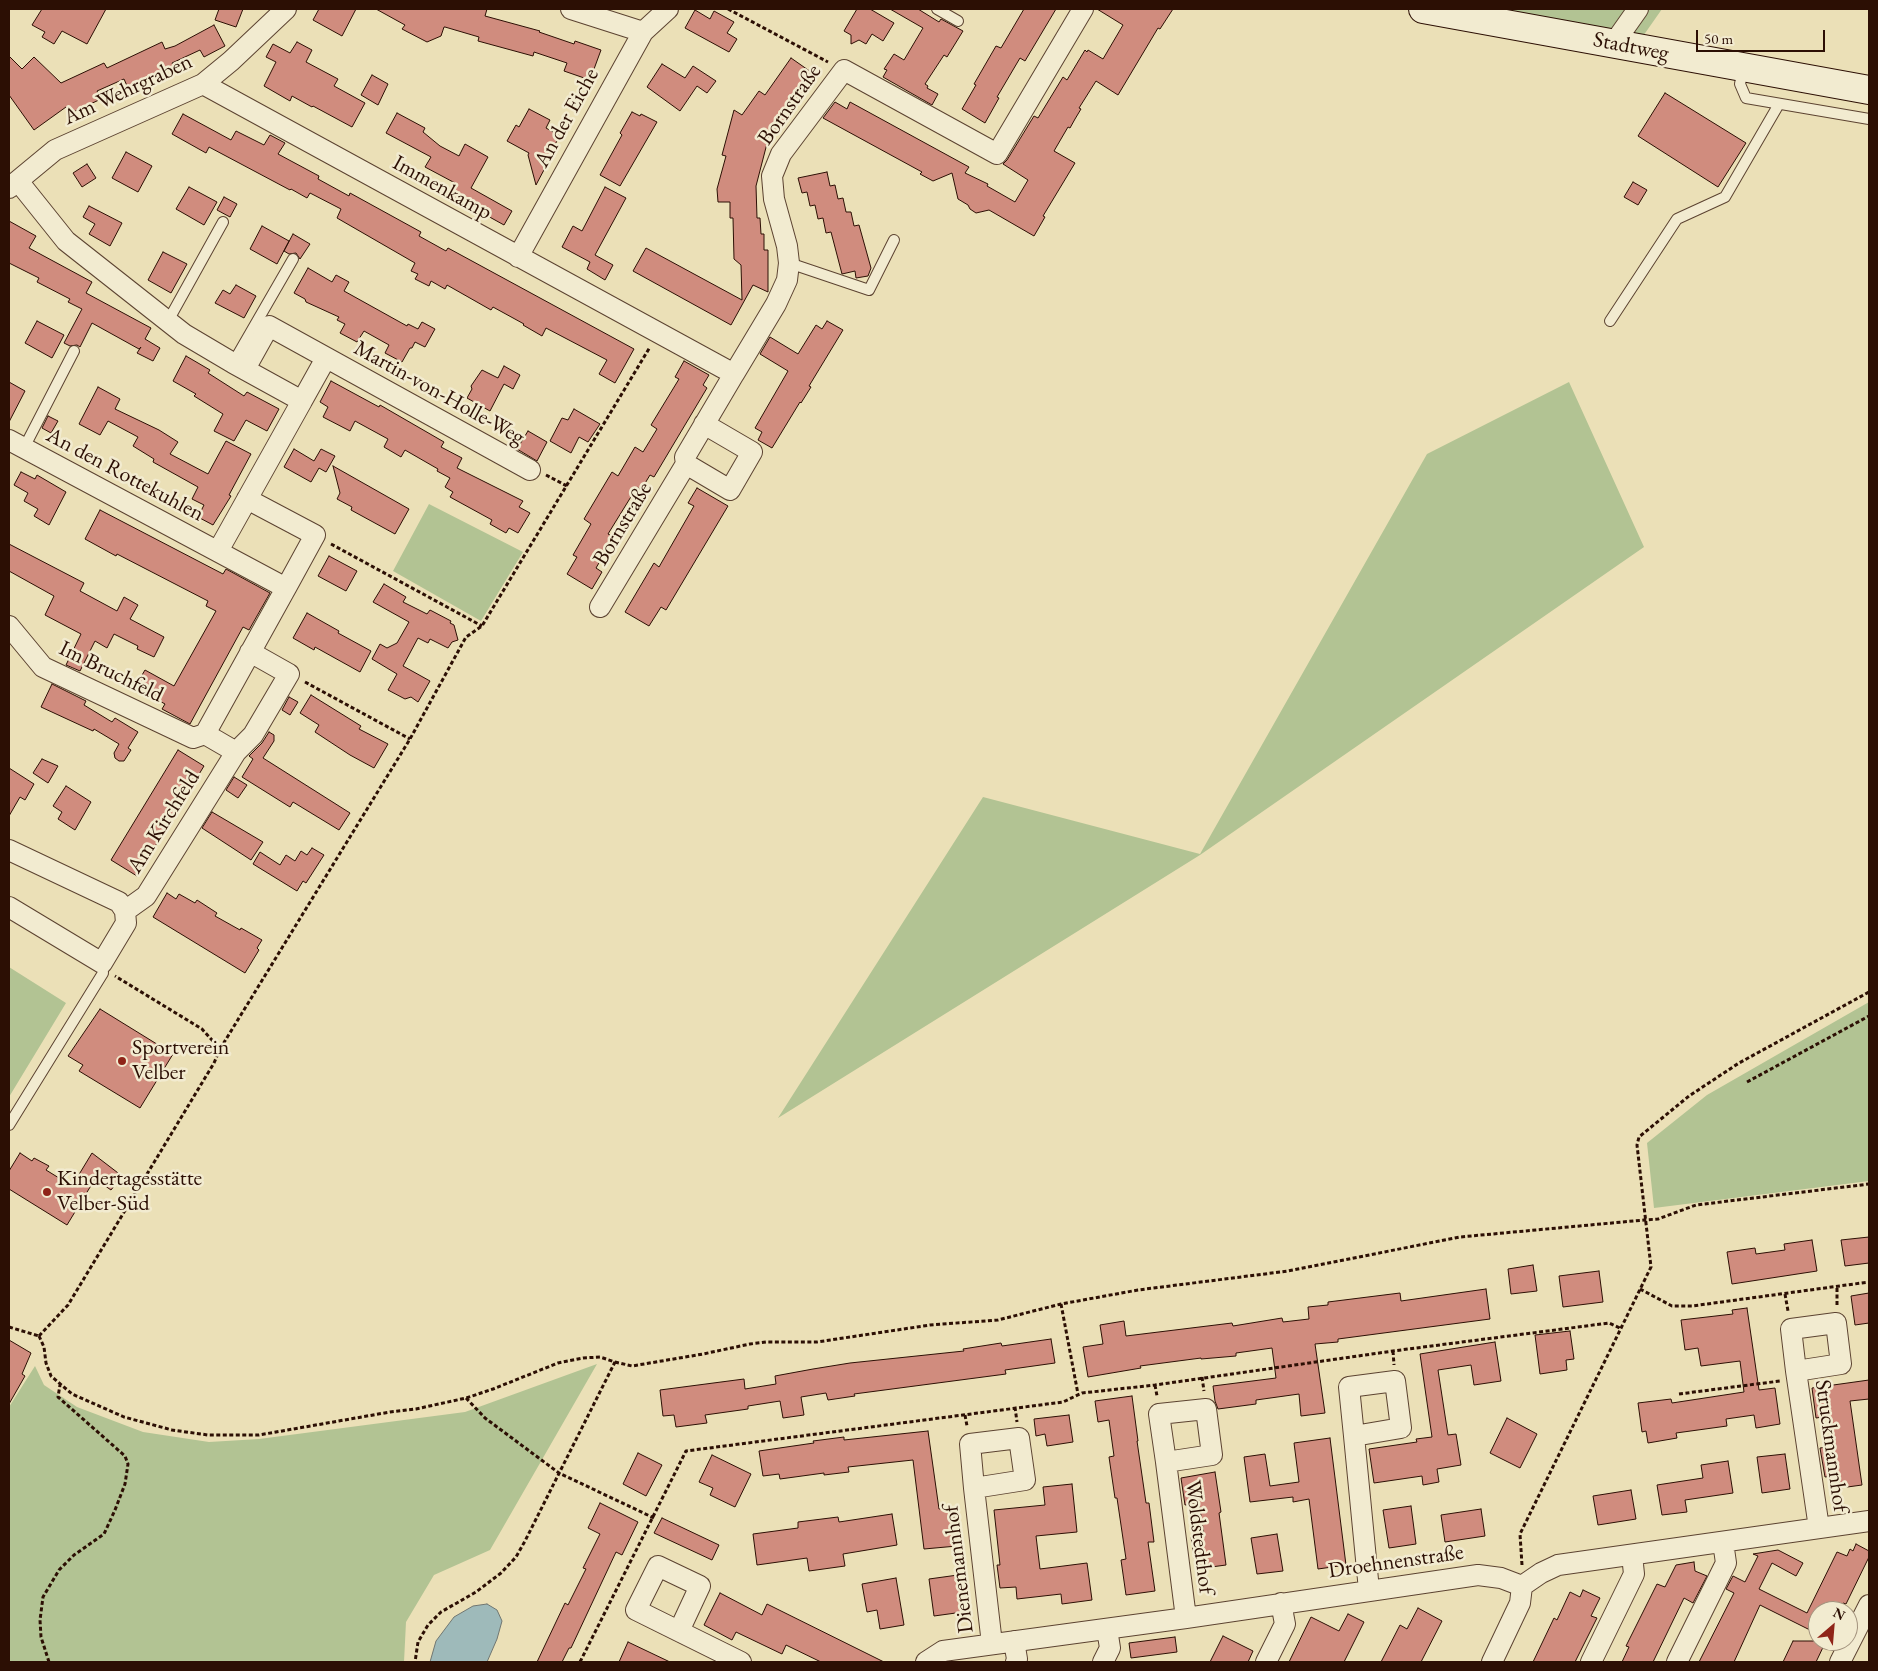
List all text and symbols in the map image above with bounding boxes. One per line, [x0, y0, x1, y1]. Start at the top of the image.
scale bar [1698, 20, 1827, 52]
street label: Stadtweg [1591, 27, 1671, 67]
text: 50 m [1704, 29, 1733, 48]
street label: Am Wehrgraben [59, 49, 197, 131]
street label: Bornstraße [753, 60, 827, 150]
street label: An der Eiche [529, 64, 605, 172]
street label: Immenkamp [388, 150, 496, 226]
street label: Martin-von-Holle-Weg [349, 335, 529, 451]
street label: An den Rottekuhlen [42, 422, 208, 528]
street label: Bornstraße [588, 478, 658, 570]
street label: Im Bruchfeld [55, 635, 167, 709]
street label: Am Kirchfeld [122, 766, 206, 878]
place label: Sportverein Velber [132, 1035, 229, 1086]
marker: Sportverein Velber [116, 1055, 128, 1067]
place label: Kindertagesstätte Velber-Süd [57, 1166, 202, 1218]
marker: Kindertagesstätte Velber-Süd [41, 1186, 53, 1198]
street label: Struckmannhof [1809, 1378, 1853, 1514]
street label: Woldstedthof [1179, 1479, 1219, 1595]
street label: Dienemannhof [938, 1503, 980, 1635]
street label: Droehnenstraße [1327, 1539, 1465, 1585]
north arrow [1808, 1601, 1858, 1651]
text: N [1830, 1603, 1848, 1624]

